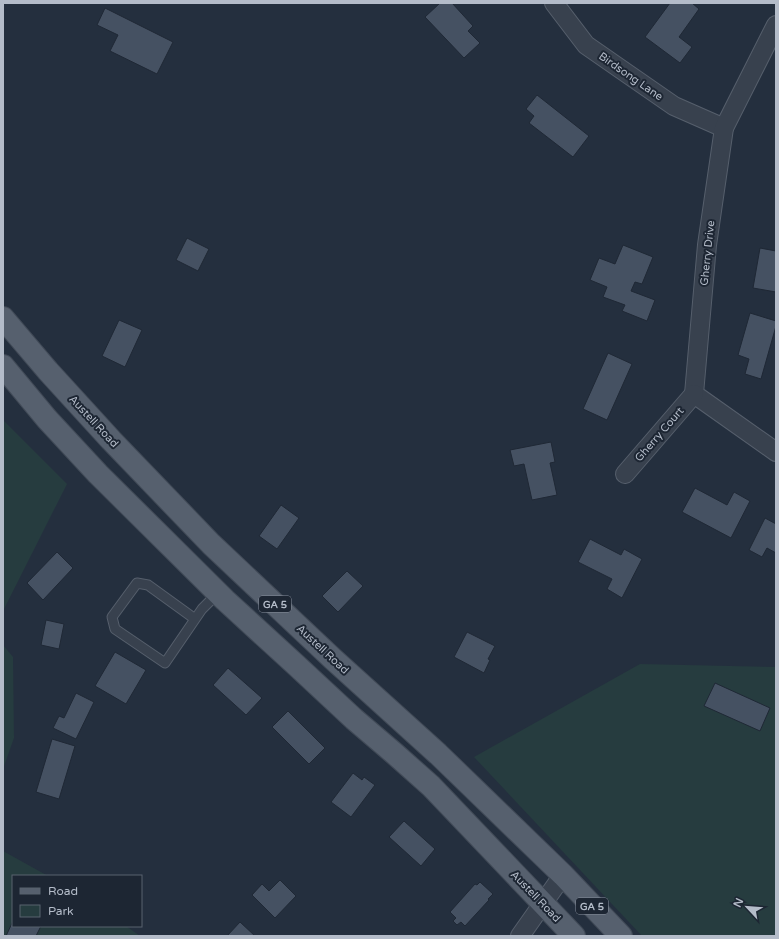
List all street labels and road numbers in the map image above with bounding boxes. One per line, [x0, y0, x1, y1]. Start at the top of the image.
street label: Birdsong Lane [596, 50, 665, 103]
street label: Gherry Drive [698, 220, 717, 286]
street label: Austell Road [66, 393, 121, 450]
street label: Gherry Court [632, 405, 686, 464]
road number: GA 5 [259, 596, 291, 612]
street label: Austell Road [294, 622, 351, 677]
street label: Austell Road [508, 868, 563, 925]
road number: GA 5 [576, 898, 608, 914]

